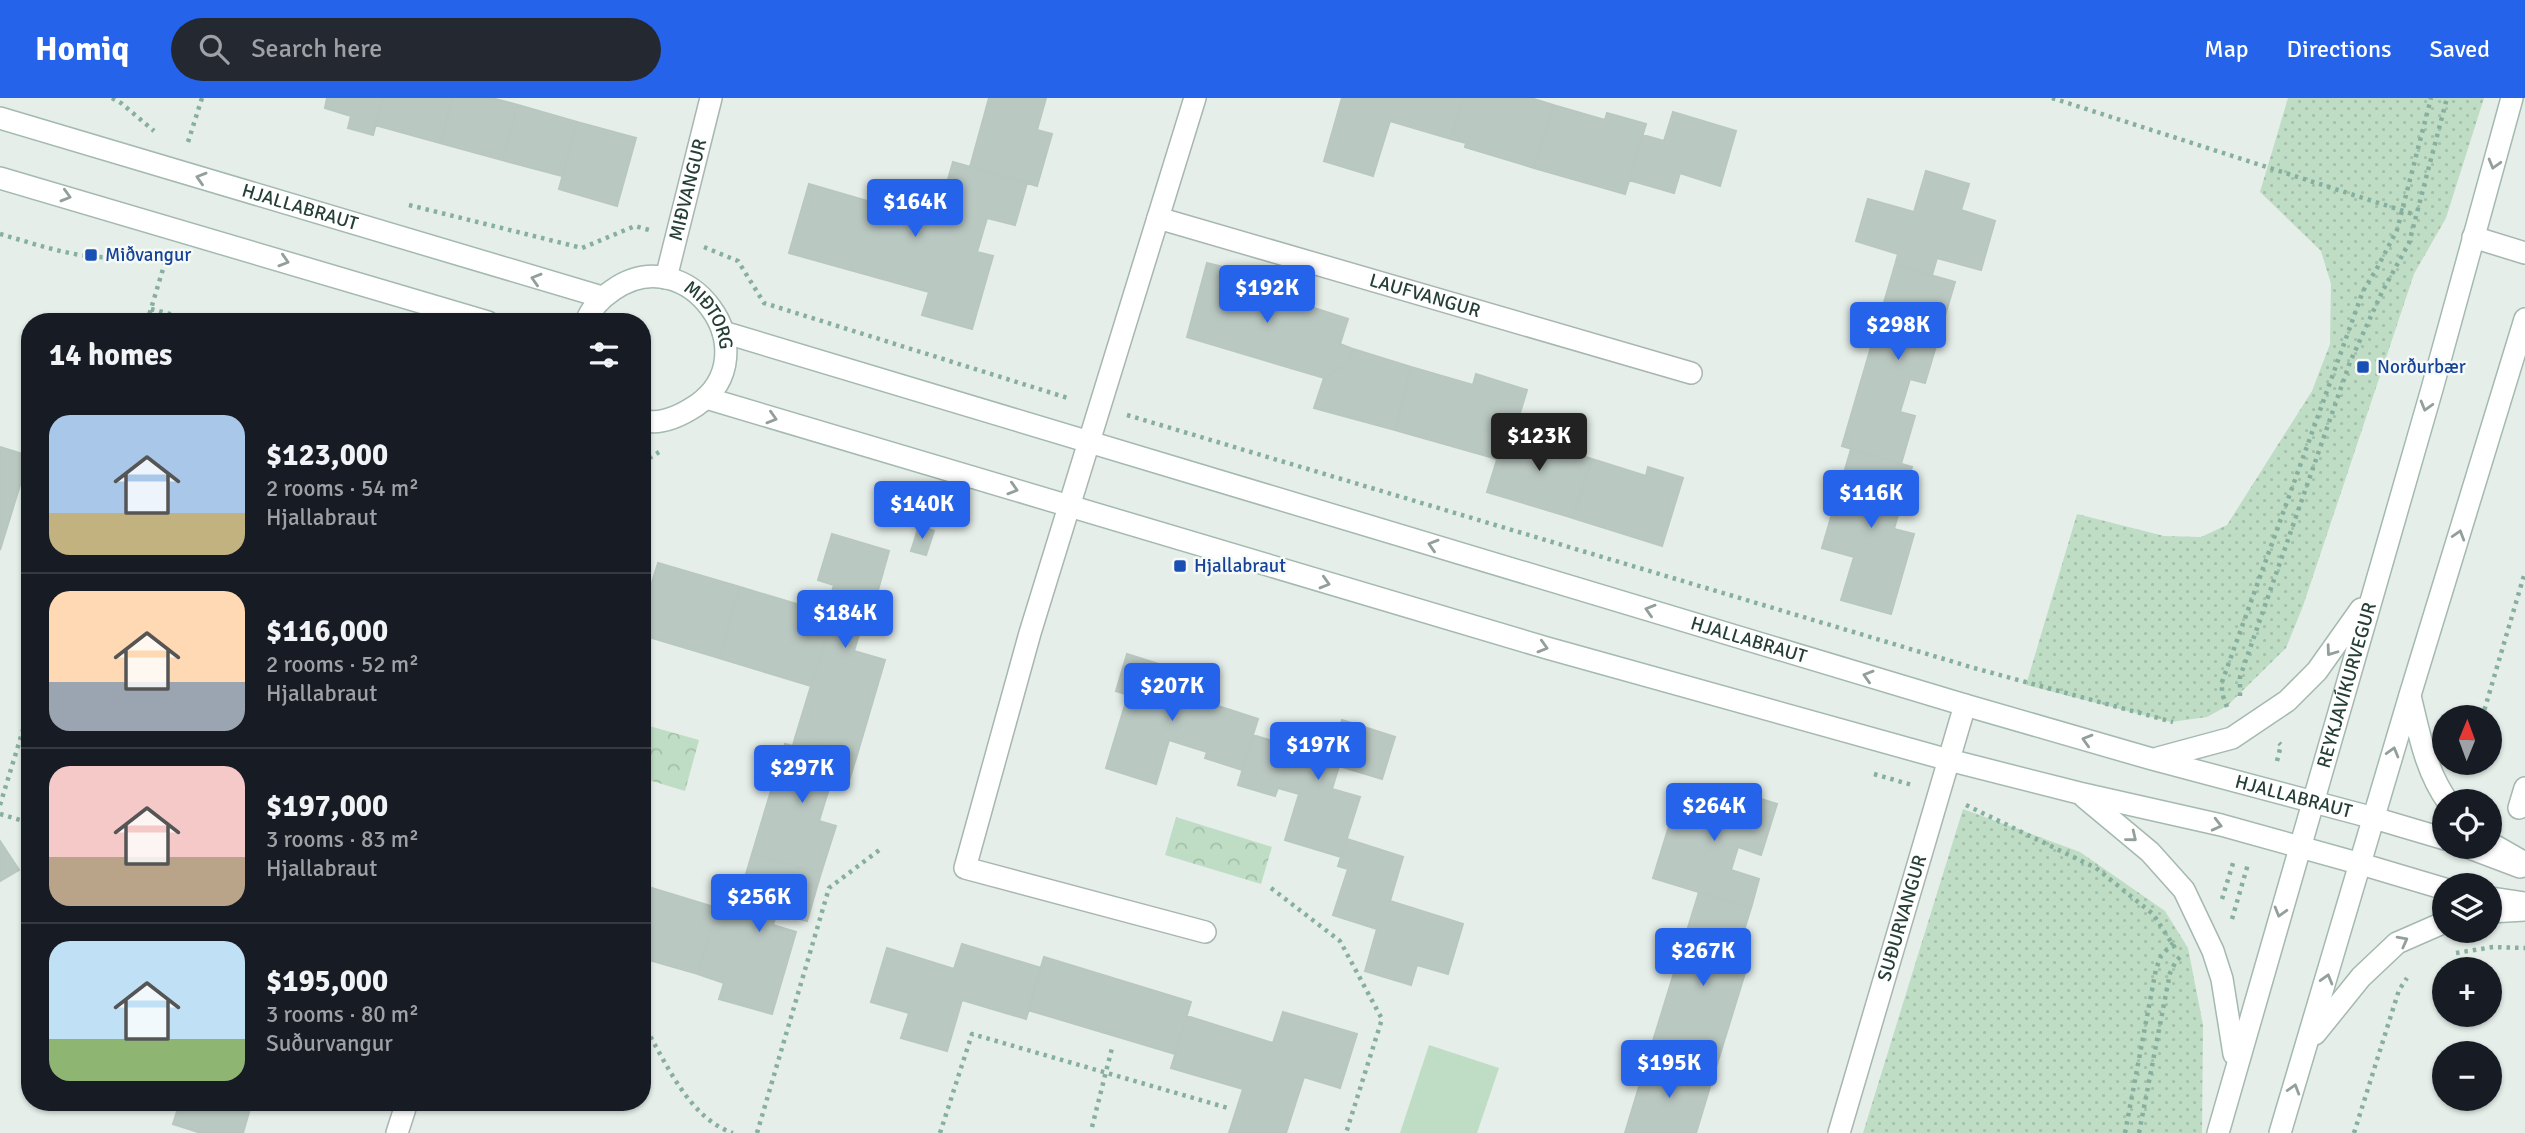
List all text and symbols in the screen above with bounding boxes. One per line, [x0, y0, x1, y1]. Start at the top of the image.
search box [171, 18, 661, 81]
text: Homiq [35, 29, 129, 70]
icon: search [195, 30, 233, 68]
text: Search here [251, 33, 382, 65]
text: Map [2204, 34, 2249, 64]
text: Directions [2287, 34, 2392, 64]
text: Saved [2430, 34, 2490, 64]
street label: MIÐVANGUR [664, 136, 712, 243]
one-way arrow [2488, 157, 2502, 169]
one-way arrow [195, 172, 207, 187]
street label: HJALLABRAUT [239, 179, 362, 236]
pin: $164K [866, 180, 964, 239]
text: $164K [883, 187, 947, 216]
one-way arrow [60, 188, 72, 202]
place label: Miðvangur [105, 243, 191, 267]
marker: Miðvangur [83, 247, 99, 263]
one-way arrow [278, 252, 290, 267]
pin: $192K [1218, 266, 1316, 325]
street label: LAUFVANGUR [1367, 268, 1483, 323]
one-way arrow [530, 272, 542, 287]
text: $192K [1235, 273, 1299, 302]
street label: MIÐTORG [679, 275, 738, 351]
pin: $298K [1849, 302, 1947, 362]
text: $298K [1866, 310, 1930, 339]
icon: filters [585, 336, 623, 374]
text: 14 homes [49, 337, 172, 374]
place label: Norðurbær [2377, 355, 2466, 379]
marker: Norðurbær [2355, 359, 2371, 375]
one-way arrow [2420, 400, 2435, 412]
one-way arrow [765, 409, 777, 424]
pin: $123K [1490, 414, 1588, 473]
text: $123K [1507, 421, 1571, 450]
text: $123,000 [266, 437, 388, 474]
icon: home [105, 443, 189, 527]
pin: $116K [1822, 470, 1920, 530]
text: 2 rooms · 54 m² [266, 474, 419, 503]
text: $116K [1839, 478, 1903, 507]
one-way arrow [1007, 481, 1019, 496]
pin: $140K [873, 482, 971, 541]
text: $140K [890, 489, 954, 518]
text: Hjallabraut [266, 503, 377, 532]
one-way arrow [2451, 529, 2465, 541]
one-way arrow [1427, 538, 1439, 553]
place label: Hjallabraut [1194, 554, 1286, 578]
marker: Hjallabraut [1172, 558, 1188, 574]
one-way arrow [1319, 575, 1331, 590]
pin: $184K [796, 590, 894, 650]
text: $184K [813, 598, 877, 627]
street label: REYKJAVÍKURVEGUR [2312, 600, 2382, 771]
one-way arrow [1645, 604, 1657, 619]
street label: HJALLABRAUT [1688, 611, 1810, 669]
text: $116,000 [266, 613, 388, 650]
icon: home [105, 619, 189, 703]
one-way arrow [1537, 639, 1549, 653]
one-way arrow [2326, 643, 2339, 656]
text: 2 rooms · 52 m² [266, 650, 419, 679]
pin: $207K [1123, 664, 1221, 723]
one-way arrow [1863, 669, 1875, 684]
text: $207K [1140, 671, 1204, 700]
text: Hjallabraut [266, 679, 377, 708]
north arrow [2432, 705, 2502, 775]
map controls [2432, 705, 2502, 1111]
pin: $197K [1269, 722, 1367, 782]
text: $197K [1286, 730, 1350, 759]
one-way arrow [2081, 733, 2093, 748]
pin: $297K [753, 746, 851, 805]
one-way arrow [2385, 747, 2400, 759]
text: $297K [770, 753, 834, 782]
street label: HJALLABRAUT [2233, 770, 2355, 824]
pin: $264K [1665, 784, 1763, 843]
text: $197,000 [266, 788, 388, 825]
button: locate [2432, 789, 2502, 859]
text: $264K [1682, 791, 1746, 820]
icon: home [105, 794, 189, 878]
one-way arrow [2211, 817, 2223, 831]
text: 3 rooms · 83 m² [266, 825, 419, 854]
one-way arrow [2123, 829, 2136, 841]
street label: SUÐURVANGUR [1872, 852, 1932, 984]
text: Hjallabraut [266, 854, 377, 883]
button: layers [2432, 873, 2502, 943]
pin: $256K [710, 874, 808, 934]
text: $256K [727, 882, 791, 911]
one-way arrow [2273, 906, 2288, 918]
pin: $267K [1654, 928, 1752, 988]
text: $267K [1671, 936, 1735, 965]
one-way arrow [2396, 936, 2408, 950]
button: + [2432, 957, 2502, 1027]
text: $195,000 [266, 963, 388, 1000]
icon: home [105, 969, 189, 1053]
one-way arrow [2318, 973, 2333, 985]
text: 3 rooms · 80 m² [266, 1000, 419, 1029]
text: Suðurvangur [266, 1029, 393, 1058]
pin: $195K [1620, 1040, 1718, 1100]
button: − [2432, 1041, 2502, 1111]
text: $195K [1637, 1048, 1701, 1077]
one-way arrow [2286, 1083, 2300, 1095]

